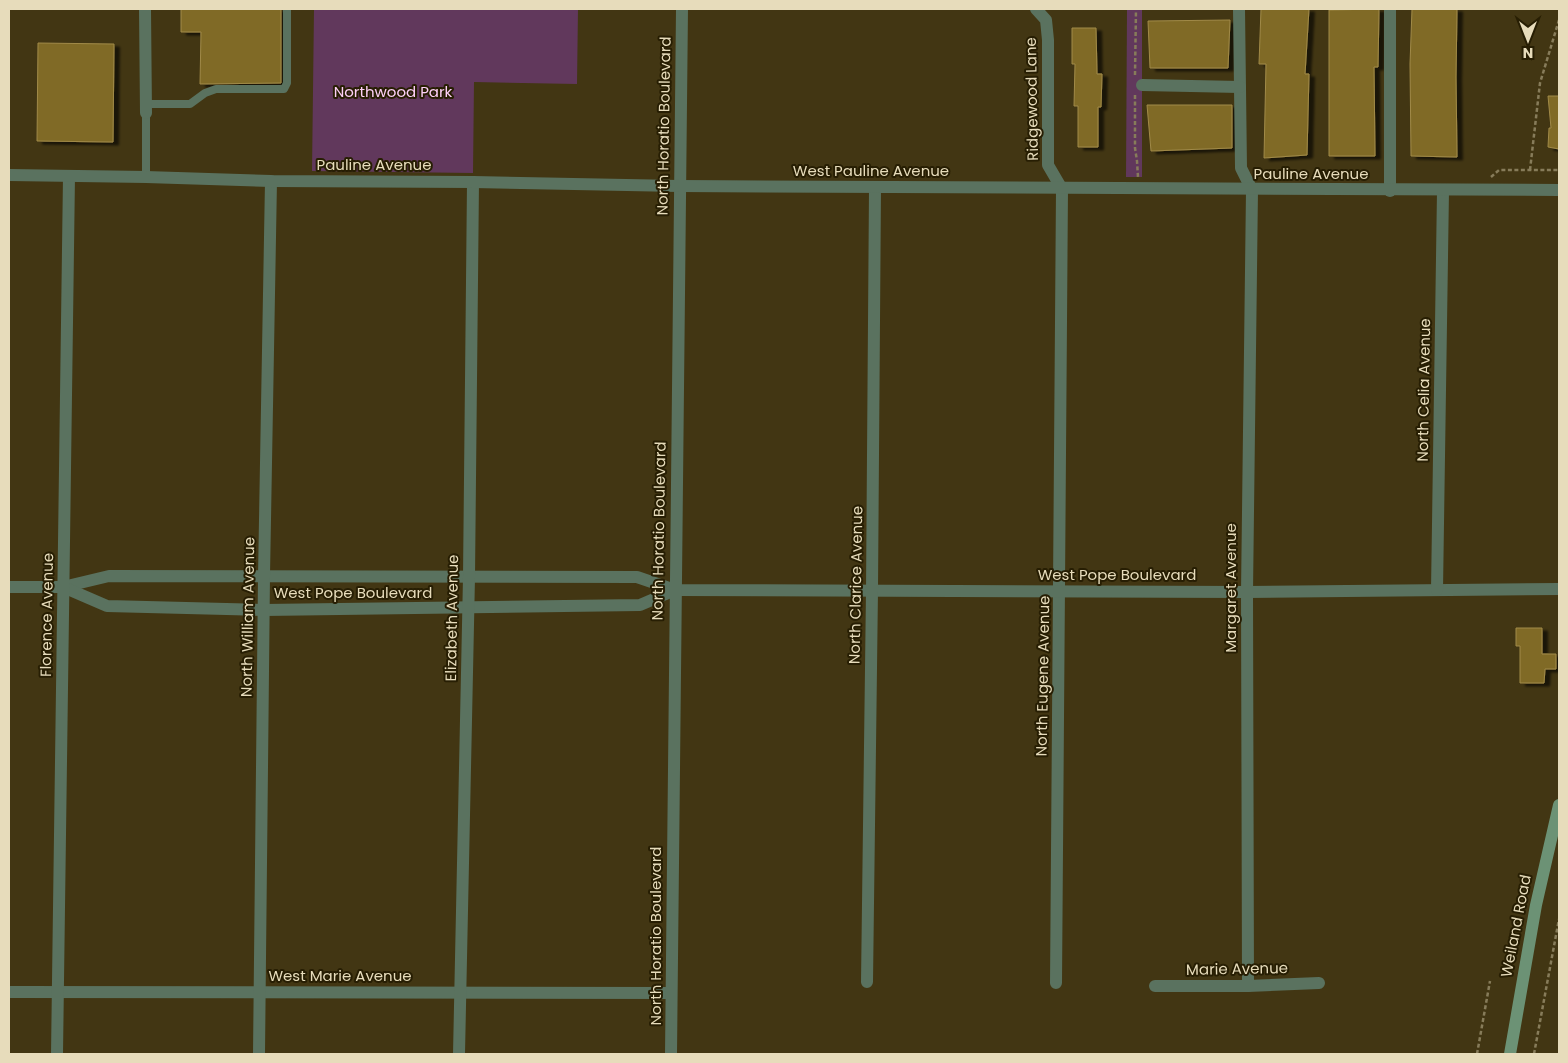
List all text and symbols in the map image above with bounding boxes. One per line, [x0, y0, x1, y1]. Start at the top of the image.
north arrow [1503, 15, 1553, 65]
street label: North Horatio Boulevard [651, 36, 676, 216]
street label: Ridgewood Lane [1020, 37, 1043, 161]
text: N [1523, 43, 1533, 63]
park label: Northwood Park [334, 81, 453, 102]
street label: Pauline Avenue [316, 154, 432, 175]
street label: West Pauline Avenue [793, 160, 949, 181]
street label: Pauline Avenue [1253, 163, 1369, 184]
street label: North Celia Avenue [1412, 318, 1435, 462]
street label: North Horatio Boulevard [646, 441, 671, 621]
street label: North Clarice Avenue [844, 506, 867, 664]
street label: Margaret Avenue [1220, 523, 1241, 653]
street label: North William Avenue [236, 537, 259, 697]
street label: Florence Avenue [35, 553, 58, 677]
street label: Elizabeth Avenue [440, 554, 463, 682]
street label: West Pope Boulevard [1038, 564, 1196, 585]
street label: West Pope Boulevard [274, 582, 432, 603]
street label: North Eugene Avenue [1031, 595, 1054, 757]
street label: North Horatio Boulevard [645, 847, 666, 1025]
street label: Weiland Road [1495, 873, 1536, 979]
street label: Marie Avenue [1186, 957, 1288, 980]
street label: West Marie Avenue [268, 965, 412, 986]

